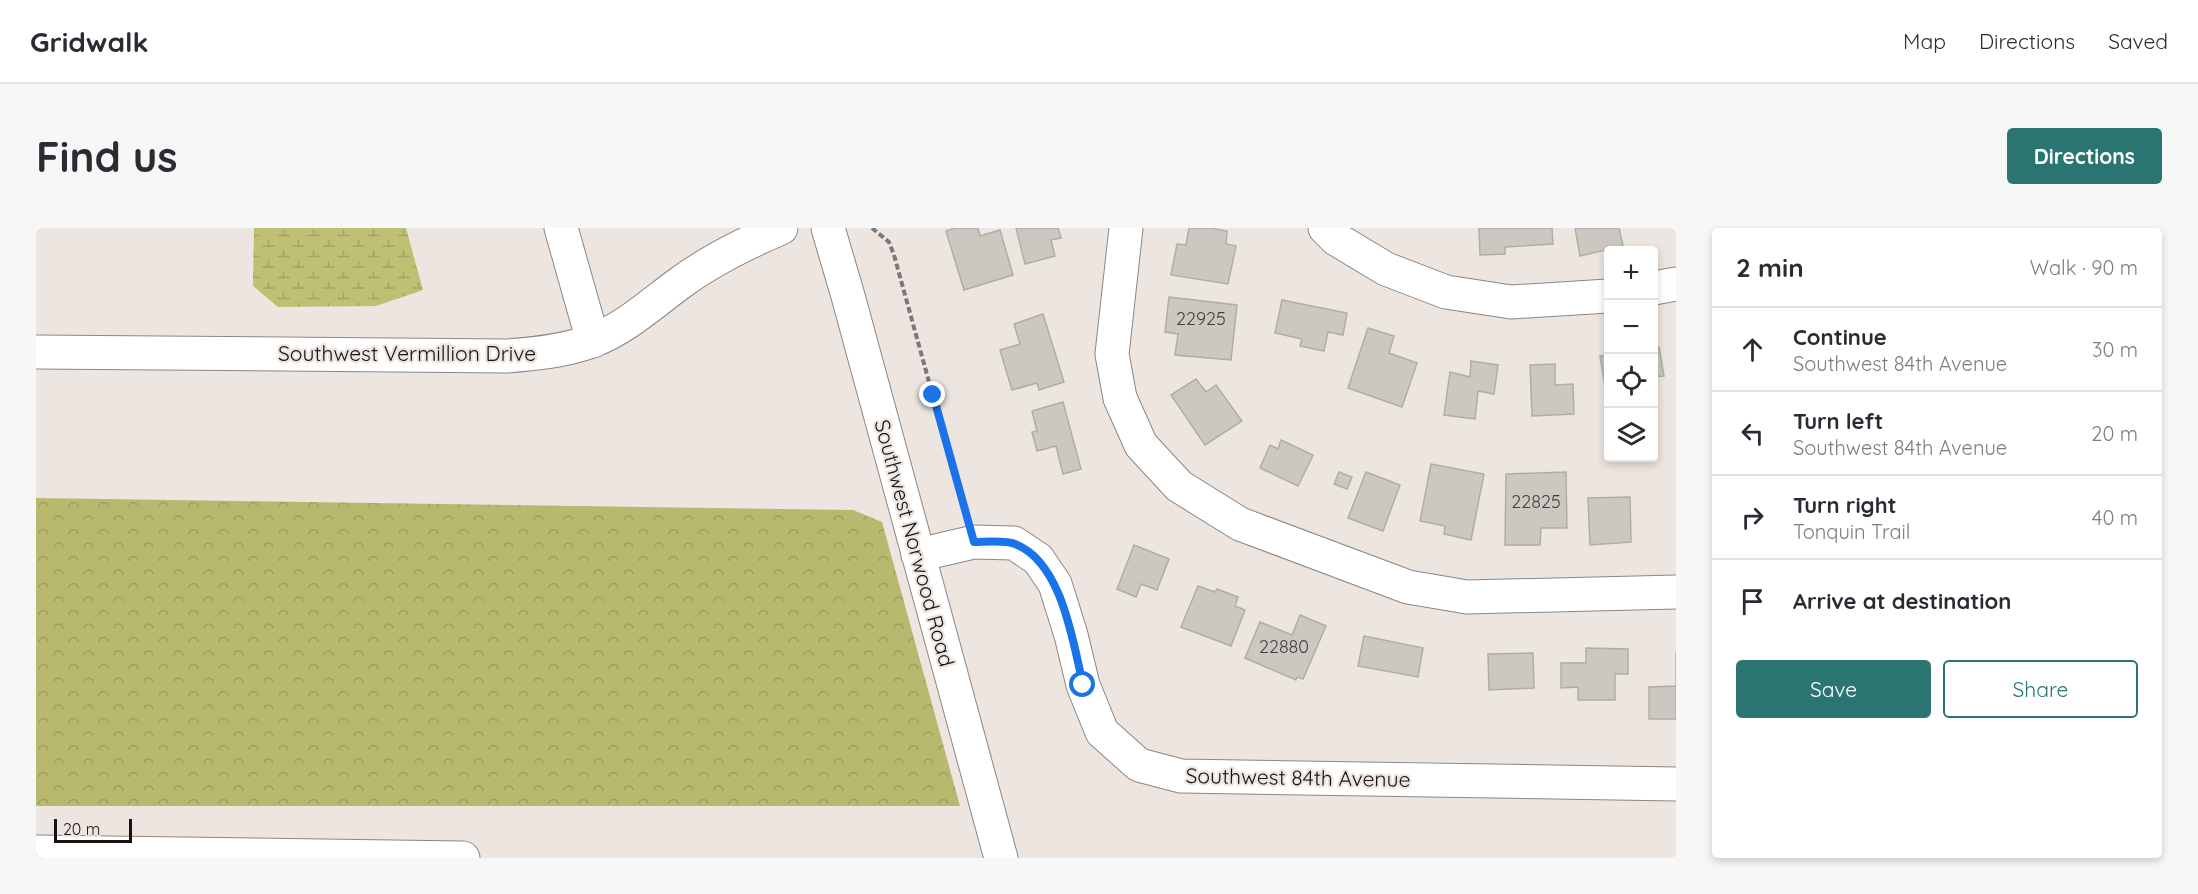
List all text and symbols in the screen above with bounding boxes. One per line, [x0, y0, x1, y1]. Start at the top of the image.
text: Gridwalk [30, 24, 149, 59]
text: Map [1903, 28, 1946, 54]
text: Directions [1979, 28, 2075, 54]
text: Saved [2108, 28, 2168, 54]
button: Directions [2007, 128, 2162, 184]
text: Find us [36, 130, 178, 183]
map controls [1604, 246, 1658, 462]
button: + [1604, 246, 1658, 300]
text: 2 min [1736, 251, 1804, 284]
text: Walk · 90 m [2030, 255, 2138, 280]
button: − [1604, 300, 1658, 354]
house number: 22925 [1176, 307, 1226, 330]
text: Continue [1793, 323, 1887, 351]
icon: ahead [1736, 333, 1769, 366]
text: 30 m [2092, 337, 2138, 362]
street label: Southwest Vermillion Drive [278, 340, 536, 366]
text: Southwest 84th Avenue [1793, 351, 2007, 376]
button: locate [1604, 354, 1658, 408]
route end [919, 381, 945, 407]
text: Turn left [1793, 407, 1883, 435]
button: layers [1604, 408, 1658, 462]
street label: Southwest Norwood Road [869, 417, 961, 669]
icon: left [1736, 417, 1769, 450]
text: 20 m [2091, 421, 2138, 446]
text: Southwest 84th Avenue [1793, 435, 2007, 460]
house number: 22825 [1511, 490, 1561, 513]
text: Turn right [1793, 491, 1897, 519]
icon: right [1736, 501, 1769, 534]
text: 40 m [2092, 505, 2138, 530]
text: Tonquin Trail [1793, 519, 1910, 544]
icon: arrive [1736, 585, 1769, 618]
text: Arrive at destination [1793, 587, 2011, 615]
house number: 22880 [1259, 635, 1309, 658]
button: Save [1736, 660, 1931, 718]
button: Share [1943, 660, 2138, 718]
route start [1069, 671, 1095, 697]
street label: Southwest 84th Avenue [1185, 762, 1411, 792]
scale bar [54, 816, 132, 844]
text: 20 m [63, 819, 100, 839]

